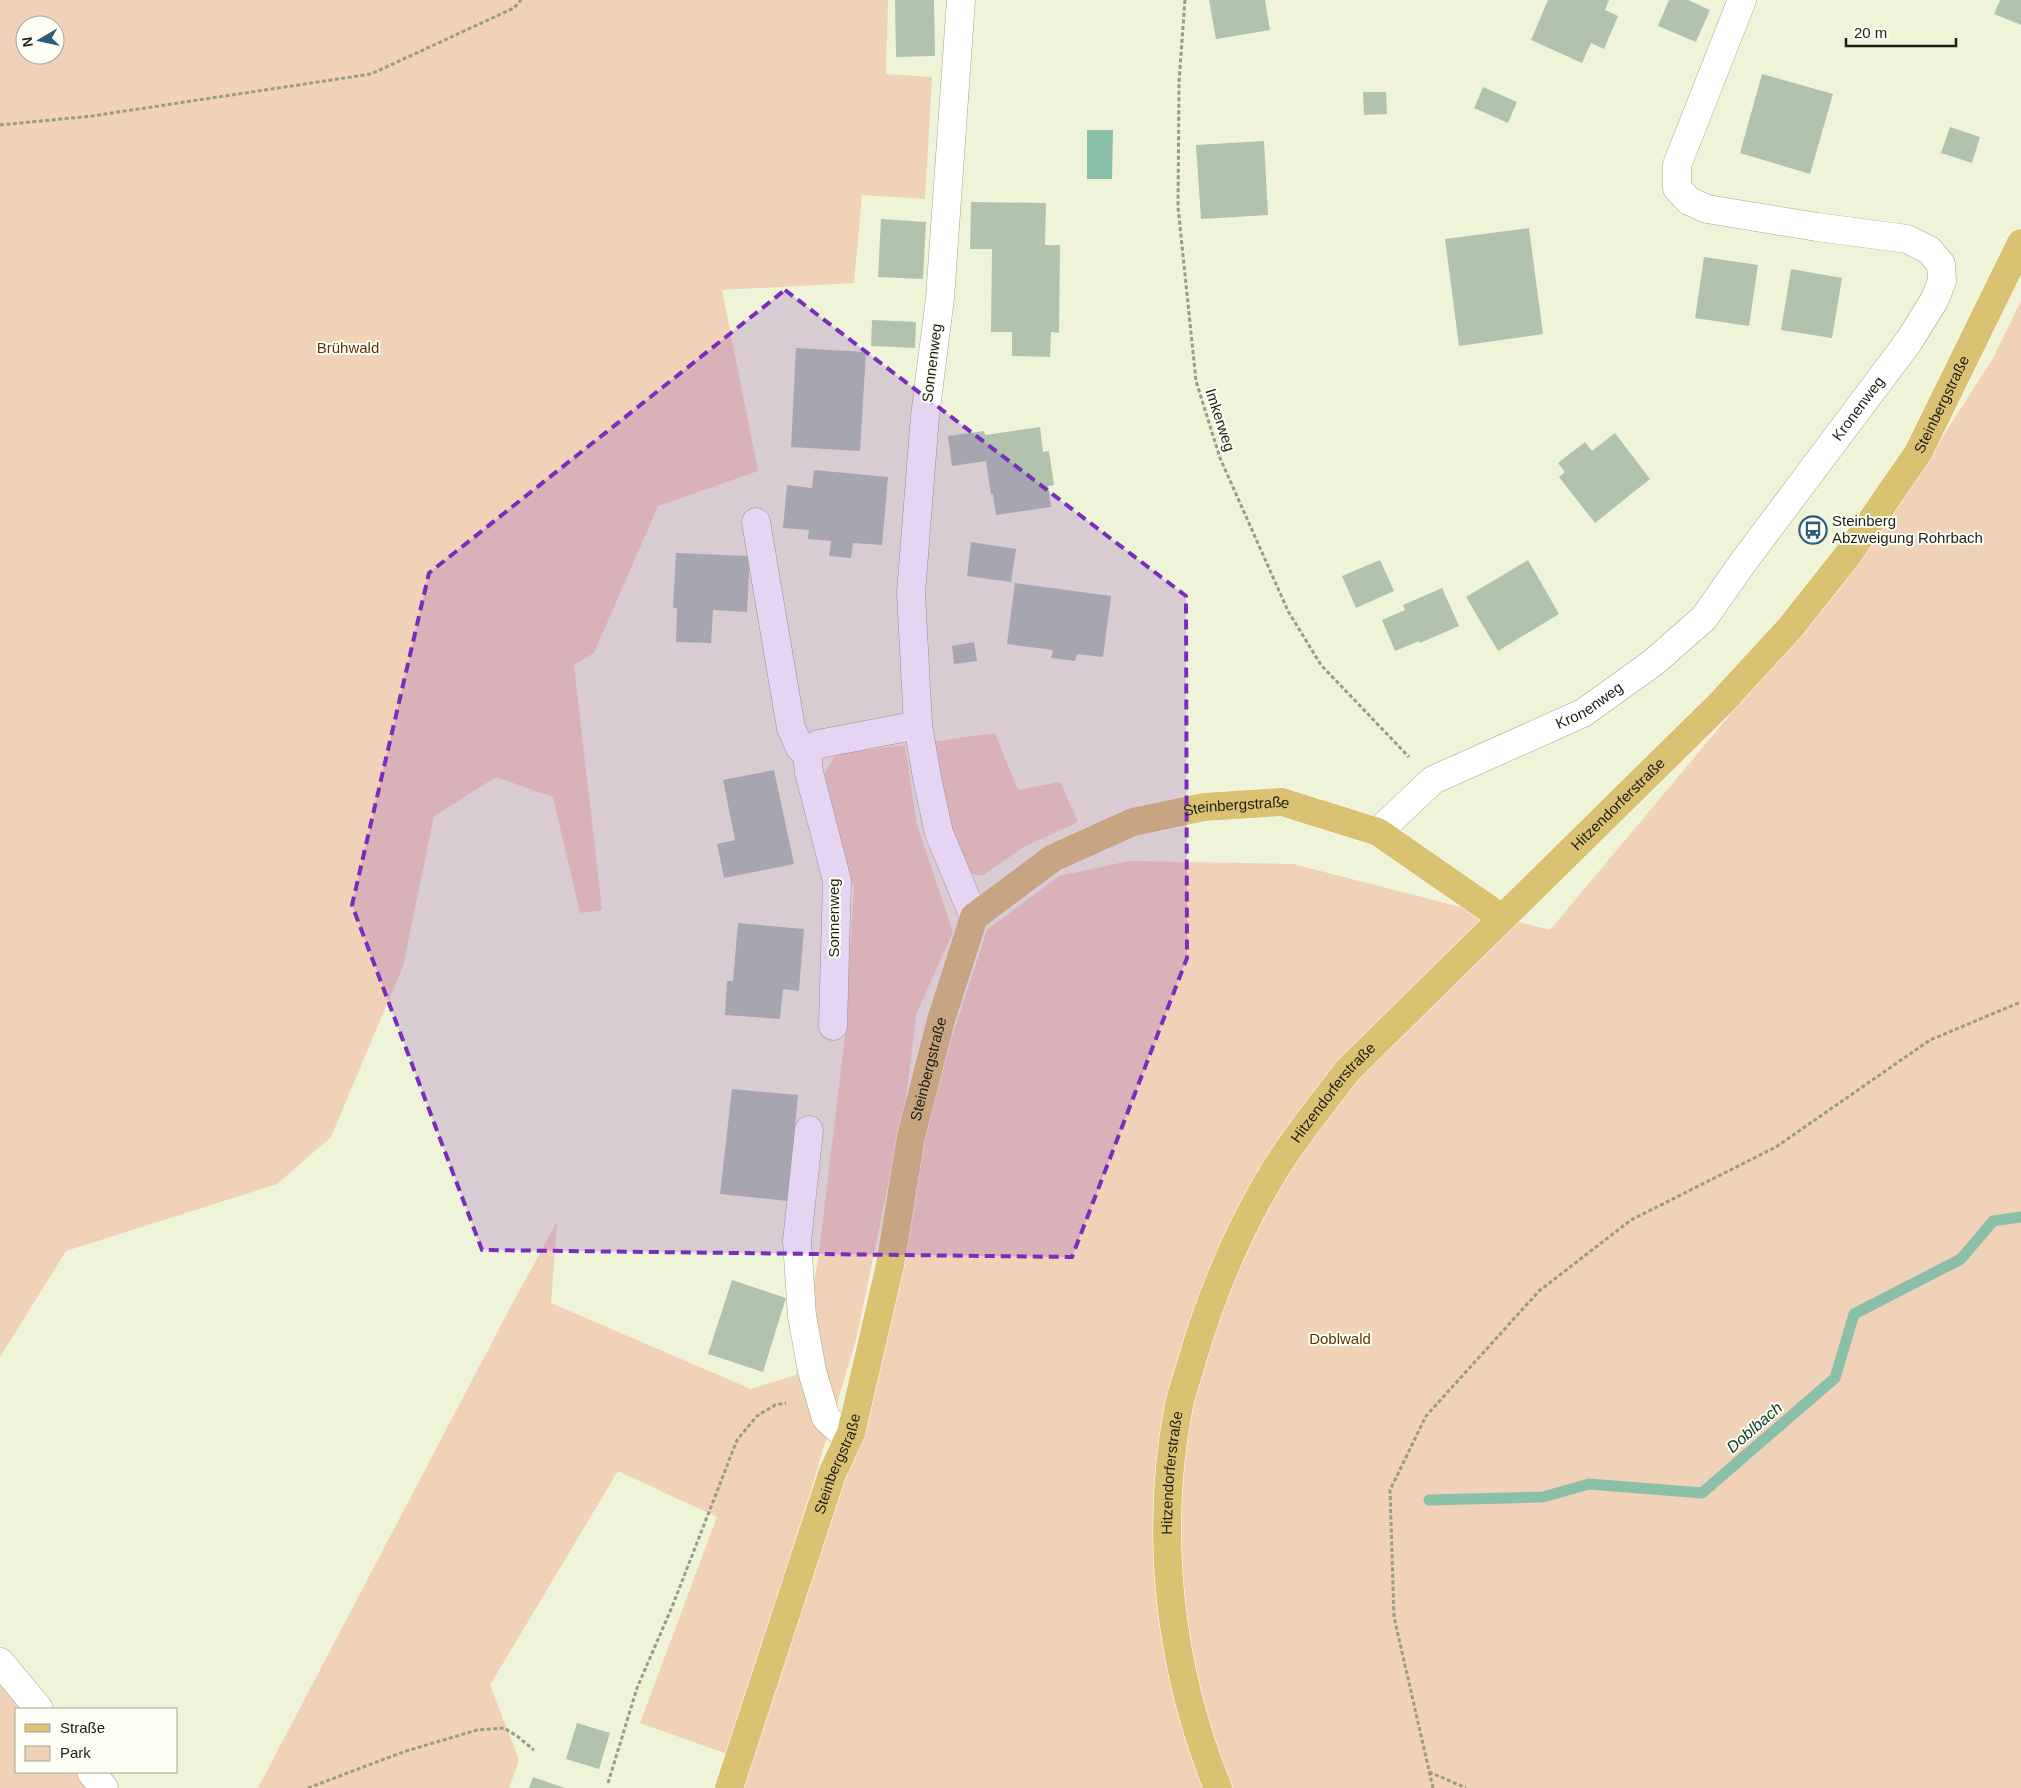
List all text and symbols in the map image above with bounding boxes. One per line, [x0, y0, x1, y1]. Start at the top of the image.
north arrow [15, 15, 65, 65]
scale bar [1846, 15, 1956, 47]
text: 20 m [1854, 24, 1887, 41]
text: N [18, 36, 36, 48]
street label: Sonnenweg [918, 323, 945, 403]
park label: Brühwald [317, 339, 379, 356]
street label: Steinbergstraße [1910, 353, 1972, 456]
street label: Kronenweg [1828, 373, 1887, 444]
street label: Imkerweg [1202, 386, 1239, 453]
place label: Steinberg Abzweigung Rohrbach [1832, 512, 1983, 546]
bus stop icon: Steinberg Abzweigung Rohrbach [1798, 515, 1828, 545]
street label: Kronenweg [1553, 678, 1626, 732]
street label: Hitzendorferstraße [1568, 754, 1668, 853]
street label: Steinbergstraße [1182, 793, 1292, 819]
street label: Sonnenweg [825, 878, 842, 958]
street label: Steinbergstraße [906, 1015, 949, 1123]
street label: Hitzendorferstraße [1287, 1039, 1379, 1146]
park label: Doblwald [1309, 1330, 1371, 1347]
water label: Doblbach [1723, 1399, 1785, 1456]
street label: Hitzendorferstraße [1158, 1409, 1186, 1535]
street label: Steinbergstraße [810, 1412, 863, 1516]
legend [15, 1708, 178, 1773]
text: Straße [60, 1719, 105, 1736]
text: Park [60, 1744, 91, 1761]

